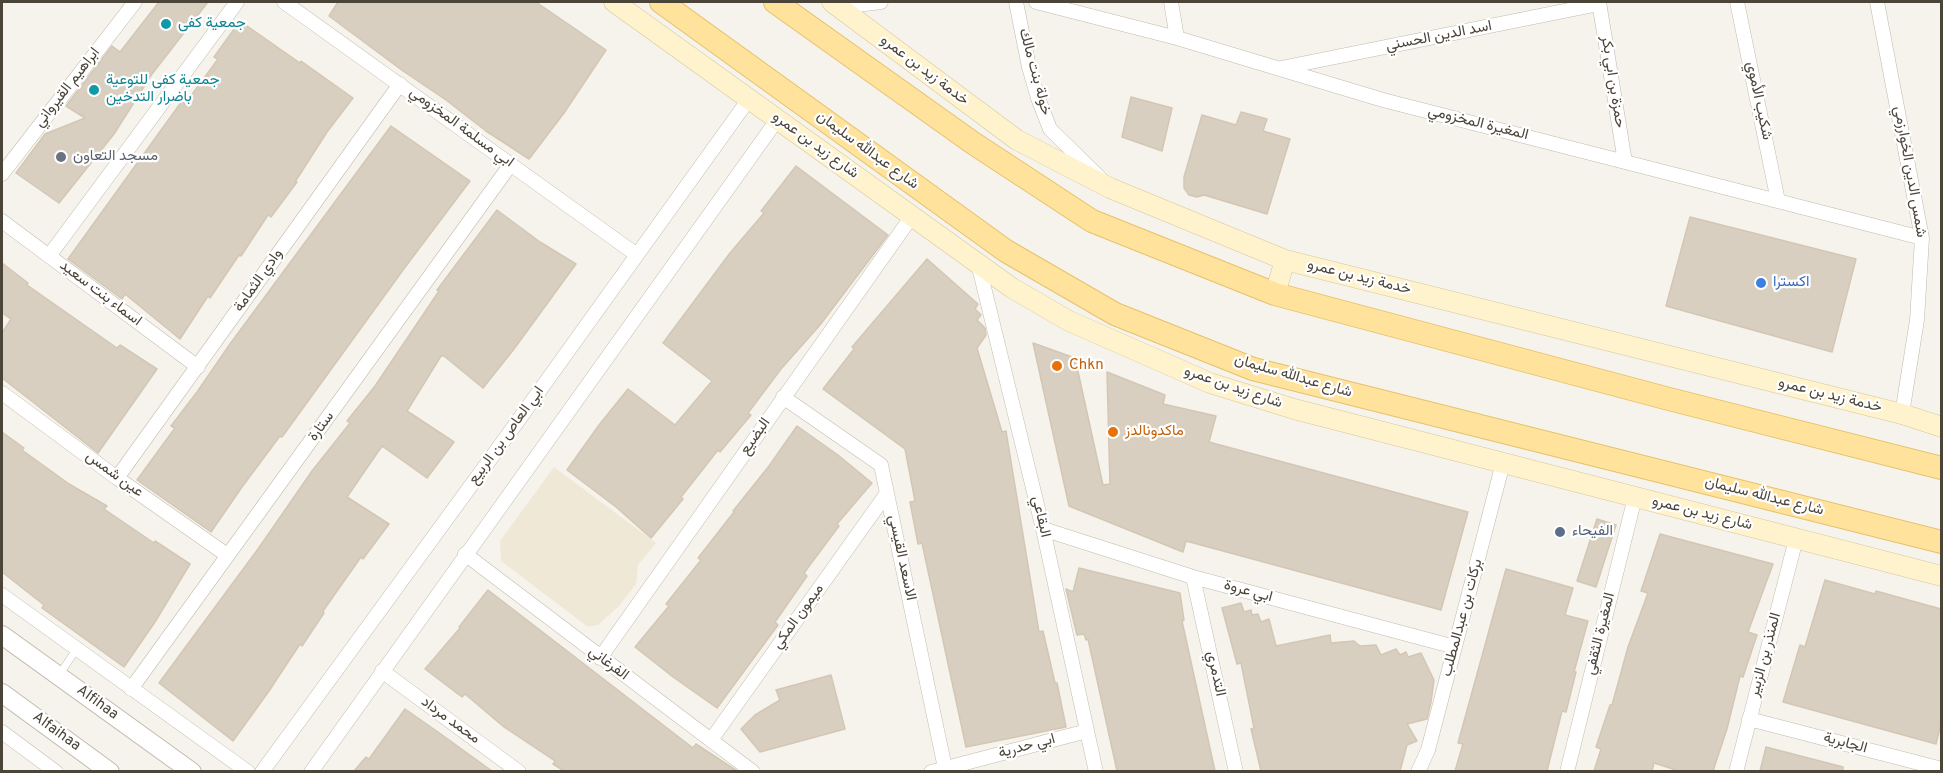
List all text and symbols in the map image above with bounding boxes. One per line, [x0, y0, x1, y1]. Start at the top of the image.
place label: جمعية كفى [178, 15, 246, 33]
marker: جمعية كفى [159, 17, 173, 31]
street label: اسد الدين الحسني [1384, 18, 1494, 56]
street label: خولة بنت مالك [1014, 27, 1054, 117]
street label: خدمة زيد بن عمرو [876, 32, 972, 110]
street label: حمزة بن ابي بكر [1596, 35, 1628, 129]
street label: ابراهيم القيرواني [31, 45, 105, 131]
street label: شكيب الأموي [1741, 60, 1775, 142]
place label: جمعية كفى للتوعية باضرار التدخين [106, 72, 220, 107]
marker: جمعية كفى للتوعية باضرار التدخين [87, 83, 101, 97]
street label: ابي مسلمة المخزومي [405, 84, 517, 172]
street label: المغيرة المخزومي [1426, 103, 1530, 145]
street label: شمس الدين الخوارزمي [1889, 105, 1929, 239]
street label: شارع عبدالله سليمان [812, 108, 922, 194]
street label: شارع زيد بن عمرو [768, 109, 862, 183]
place label: مسجد التعاون [73, 148, 158, 166]
marker: مسجد التعاون [54, 150, 68, 164]
street label: وادي الثمامة [231, 246, 287, 316]
street label: خدمة زيد بن عمرو [1305, 256, 1413, 300]
street label: اسماء بنت سعيد [55, 257, 145, 331]
place label: اكسترا [1773, 274, 1809, 292]
marker: اكسترا [1754, 276, 1768, 290]
street label: شارع عبدالله سليمان [1232, 352, 1354, 402]
place label: Chkn [1069, 357, 1104, 375]
marker: Chkn [1050, 359, 1064, 373]
street label: شارع زيد بن عمرو [1182, 363, 1284, 413]
street label: خدمة زيد بن عمرو [1776, 374, 1884, 418]
street label: ابي العاص بن الربيع [465, 383, 549, 489]
street label: ستارة [305, 409, 339, 445]
street label: البضيع [737, 415, 775, 459]
place label: ماكدونالدز [1125, 423, 1184, 441]
marker: ماكدونالدز [1106, 425, 1120, 439]
street label: عين شمس [82, 448, 146, 502]
street label: شارع عبدالله سليمان [1703, 474, 1825, 520]
street label: شارع زيد بن عمرو [1650, 493, 1754, 535]
street label: البقاعي [1027, 495, 1053, 539]
street label: الاسعد القيسي [883, 514, 919, 602]
place label: الفيحاء [1572, 523, 1613, 541]
marker: الفيحاء [1553, 525, 1567, 539]
street label: بركات بن عبدالمطلب [1439, 557, 1487, 679]
street label: ابي عروة [1222, 577, 1274, 607]
street label: ميمون المكي [769, 581, 829, 653]
street label: المغيرة الثقفي [1582, 591, 1620, 677]
street label: المنذر بن الزبير [1746, 611, 1786, 699]
street label: الفرغاني [584, 643, 632, 685]
street label: التدمري [1201, 650, 1229, 698]
street label: Alfihaa [73, 682, 121, 724]
street label: محمد مرداد [417, 694, 483, 748]
street label: Alfaihaa [28, 709, 84, 755]
street label: الجابرية [1821, 730, 1869, 758]
street label: ابي حدرية [997, 731, 1057, 763]

